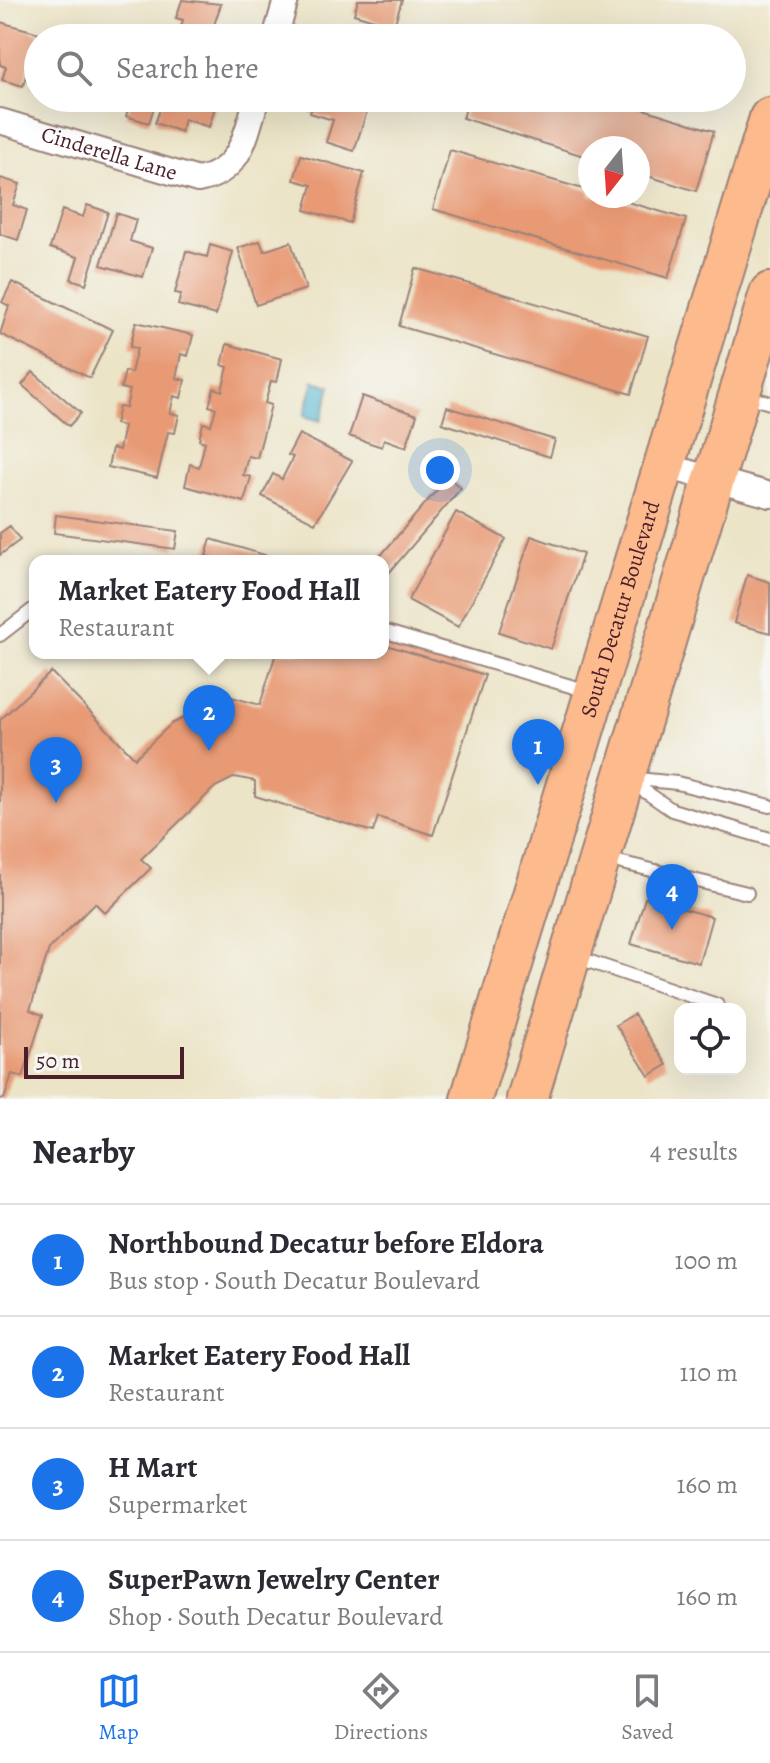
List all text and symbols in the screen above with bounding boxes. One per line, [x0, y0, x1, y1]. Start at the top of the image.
search box [24, 24, 746, 112]
icon: search [52, 46, 96, 90]
text: Search here [116, 48, 259, 88]
street label: Cinderella Lane [38, 119, 181, 188]
north arrow [578, 136, 650, 208]
your location [420, 450, 460, 490]
street label: South Decatur Boulevard [573, 497, 667, 721]
popup [29, 555, 389, 659]
text: Market Eatery Food Hall [58, 570, 360, 610]
text: Restaurant [58, 610, 175, 645]
pin: 2 [183, 685, 235, 751]
pin: 1 [512, 719, 564, 785]
pin: 3 [30, 737, 82, 803]
pin: 4 [646, 864, 698, 930]
map controls [674, 1003, 746, 1075]
button: locate [674, 1003, 746, 1075]
scale bar [24, 1043, 184, 1079]
text: 50 m [36, 1046, 80, 1076]
text: Nearby [32, 1128, 135, 1175]
text: 4 results [650, 1134, 738, 1169]
text: Northbound Decatur before Eldora [108, 1223, 544, 1263]
text: 1 [53, 1243, 63, 1278]
text: 100 m [675, 1243, 738, 1278]
text: Bus stop · South Decatur Boulevard [108, 1263, 480, 1298]
text: Market Eatery Food Hall [108, 1335, 410, 1375]
text: 2 [52, 1355, 64, 1390]
text: 110 m [680, 1355, 738, 1390]
text: Restaurant [108, 1375, 225, 1410]
text: H Mart [108, 1447, 197, 1487]
text: 3 [52, 1467, 64, 1502]
text: 160 m [676, 1467, 738, 1502]
text: Supermarket [108, 1487, 248, 1522]
text: SuperPawn Jewelry Center [108, 1559, 440, 1599]
text: 4 [52, 1579, 64, 1614]
text: 160 m [676, 1579, 738, 1614]
text: Shop · South Decatur Boulevard [108, 1599, 443, 1634]
tab: Map [97, 1669, 141, 1747]
tab: Directions [334, 1669, 428, 1747]
tab: Saved [621, 1669, 673, 1747]

